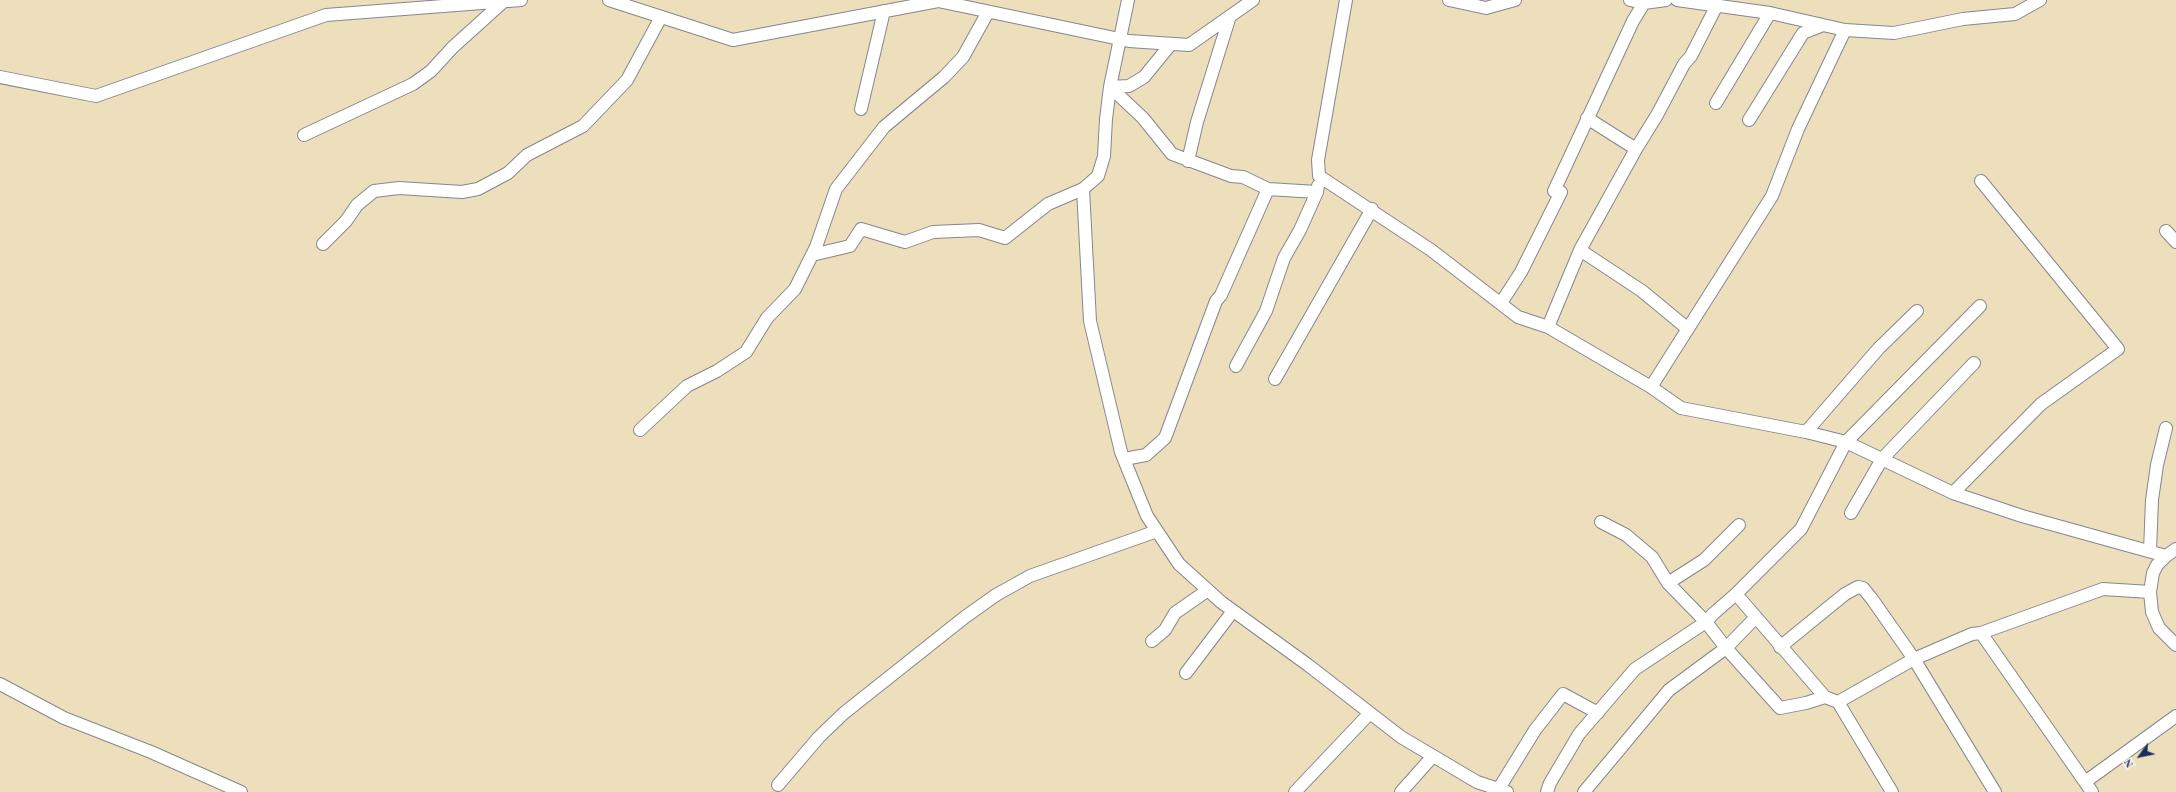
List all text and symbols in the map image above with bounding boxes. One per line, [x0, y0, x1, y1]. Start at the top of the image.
north arrow [2120, 736, 2160, 776]
text: N [2123, 756, 2136, 769]

